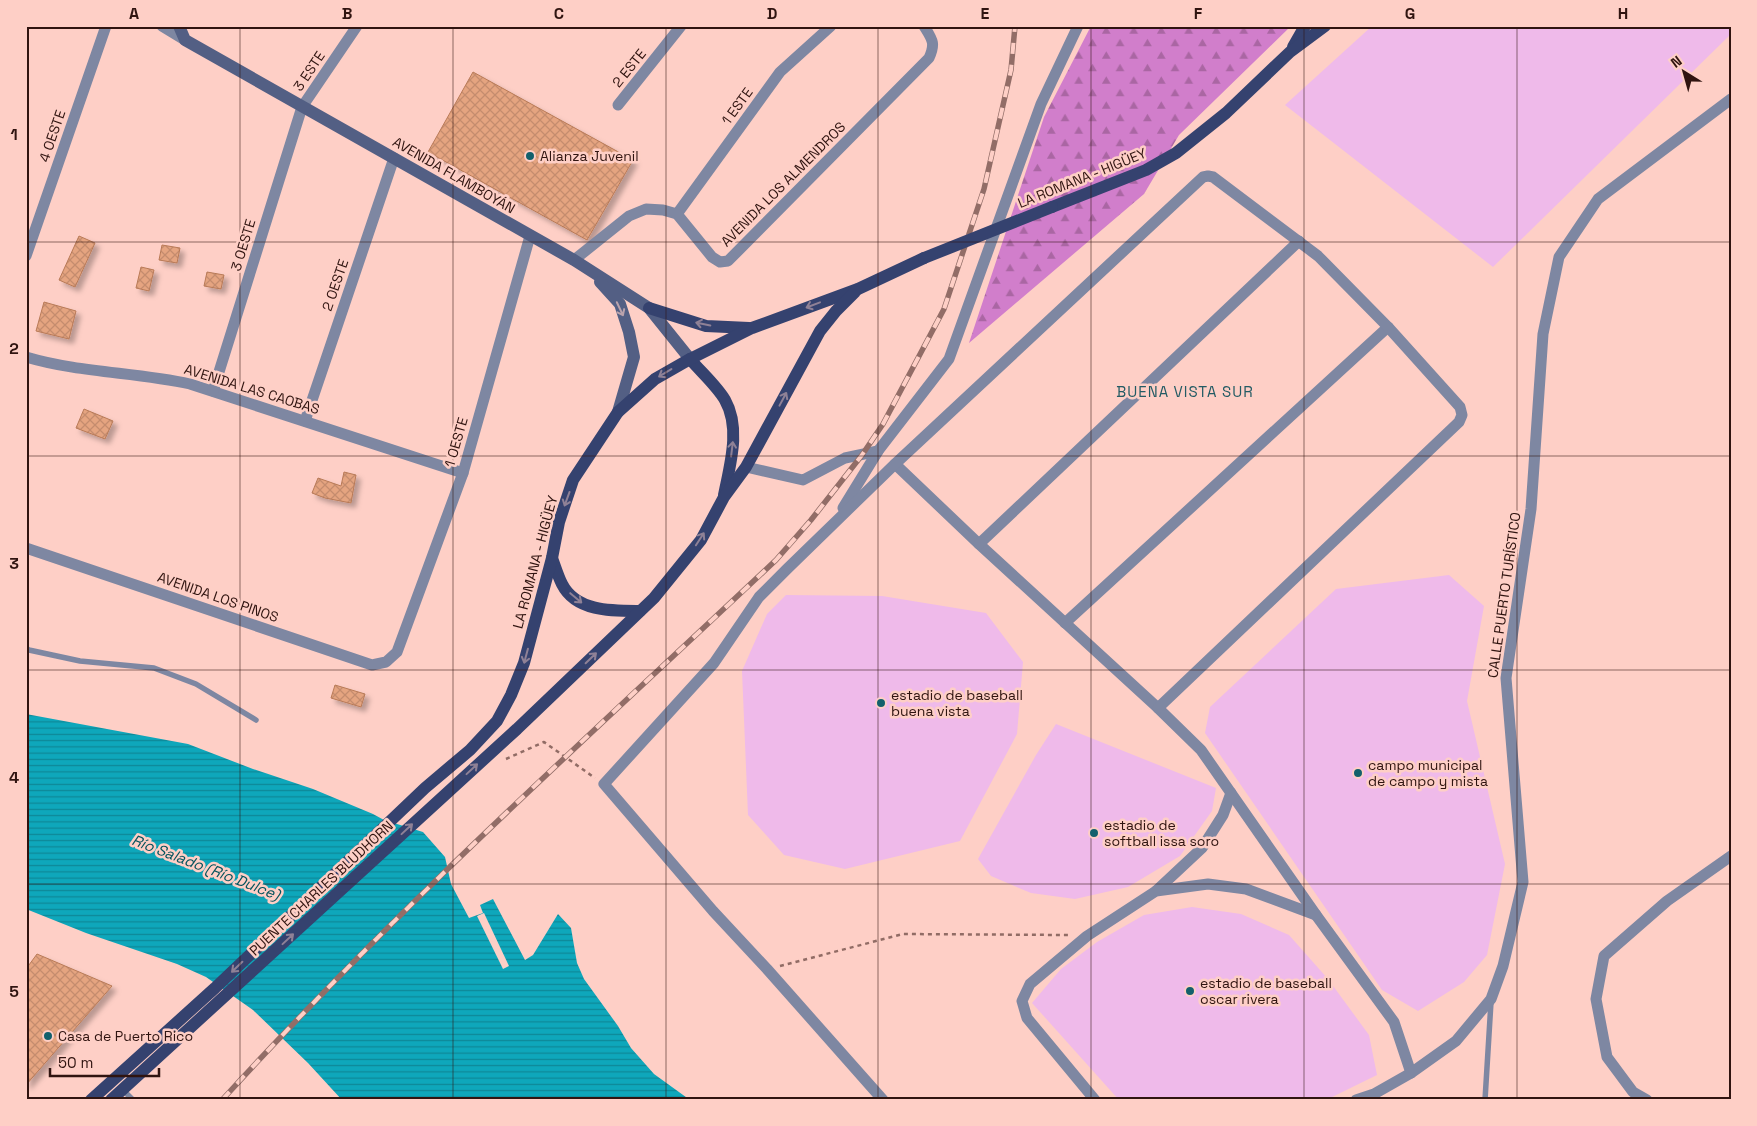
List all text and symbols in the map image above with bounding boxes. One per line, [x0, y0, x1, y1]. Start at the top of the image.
text: A [129, 3, 139, 24]
text: B [342, 3, 352, 24]
text: C [554, 3, 564, 24]
text: D [767, 3, 777, 24]
text: E [981, 3, 990, 24]
text: F [1194, 3, 1203, 24]
text: G [1405, 3, 1415, 24]
text: H [1618, 3, 1628, 24]
street label: 2 ESTE [608, 45, 650, 91]
street label: 3 ESTE [289, 48, 329, 94]
north arrow [1660, 48, 1710, 98]
text: N [1667, 52, 1685, 72]
street label: 1 ESTE [717, 84, 757, 128]
street label: 4 OESTE [35, 107, 69, 164]
street label: AVENIDA LOS ALMENDROS [717, 118, 849, 250]
text: 1 [10, 124, 18, 145]
street label: AVENIDA FLAMBOYÁN [389, 133, 519, 217]
street label: LA ROMANA - HIGÜEY [1015, 144, 1149, 212]
place label: Alianza Juvenil [540, 147, 639, 165]
marker: Alianza Juvenil [524, 150, 536, 162]
street label: 3 OESTE [227, 217, 259, 273]
street label: 2 OESTE [318, 257, 352, 313]
one-way arrow [616, 301, 626, 316]
one-way arrow [805, 301, 821, 310]
one-way arrow [696, 319, 712, 329]
text: 2 [9, 338, 19, 359]
street label: AVENIDA LAS CAOBAS [182, 360, 322, 418]
one-way arrow [659, 369, 673, 379]
district label: BUENA VISTA SUR [1116, 382, 1254, 401]
one-way arrow [778, 392, 788, 407]
street label: 1 OESTE [440, 415, 472, 469]
one-way arrow [727, 442, 737, 458]
one-way arrow [562, 491, 571, 506]
street label: LA ROMANA - HIGÜEY [509, 493, 562, 631]
street label: CALLE PUERTO TURÍSTICO [1483, 511, 1525, 679]
one-way arrow [695, 532, 706, 546]
text: 3 [9, 553, 19, 574]
street label: AVENIDA LOS PINOS [155, 568, 281, 626]
one-way arrow [570, 593, 583, 604]
one-way arrow [521, 647, 530, 663]
one-way arrow [584, 652, 597, 664]
place label: estadio de baseball buena vista [891, 686, 1023, 720]
marker: estadio de baseball buena vista [875, 697, 887, 709]
place label: campo municipal de campo y mista [1368, 756, 1488, 790]
one-way arrow [466, 763, 479, 775]
text: 4 [9, 767, 19, 788]
marker: campo municipal de campo y mista [1352, 767, 1364, 779]
place label: estadio de softball issa soro [1104, 816, 1219, 850]
street label: PUENTE CHARLES BLUDHORN [245, 817, 397, 959]
one-way arrow [400, 823, 413, 835]
marker: estadio de softball issa soro [1088, 827, 1100, 839]
water label: Río Salado (Río Dulce) [129, 830, 284, 904]
one-way arrow [281, 933, 294, 945]
one-way arrow [231, 961, 244, 973]
place label: estadio de baseball oscar rivera [1200, 974, 1332, 1008]
text: 5 [9, 981, 19, 1002]
marker: estadio de baseball oscar rivera [1184, 985, 1196, 997]
place label: Casa de Puerto Rico [58, 1027, 193, 1045]
marker: Casa de Puerto Rico [42, 1030, 54, 1042]
scale bar [50, 1046, 159, 1078]
text: 50 m [58, 1053, 93, 1072]

